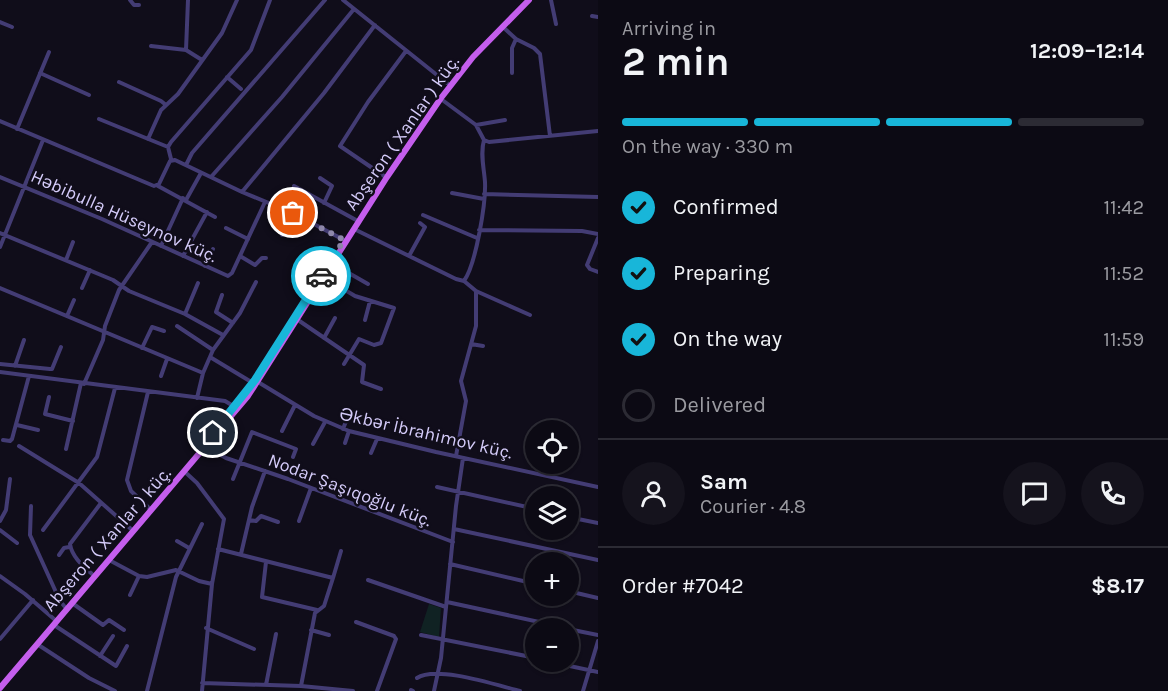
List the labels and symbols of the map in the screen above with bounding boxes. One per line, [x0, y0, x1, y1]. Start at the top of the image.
street label: Abşeron ( Xanlar ) küç. [340, 51, 464, 215]
street label: Həbibulla Hüseynov küç. [27, 165, 221, 267]
pin [267, 187, 318, 238]
courier [291, 246, 351, 306]
street label: Əkbər İbrahimov küç. [337, 402, 515, 464]
pin [187, 407, 238, 458]
street label: Nodar Şaşıqoğlu küç. [265, 449, 435, 531]
street label: Abşeron ( Xanlar ) küç. [38, 462, 176, 616]

